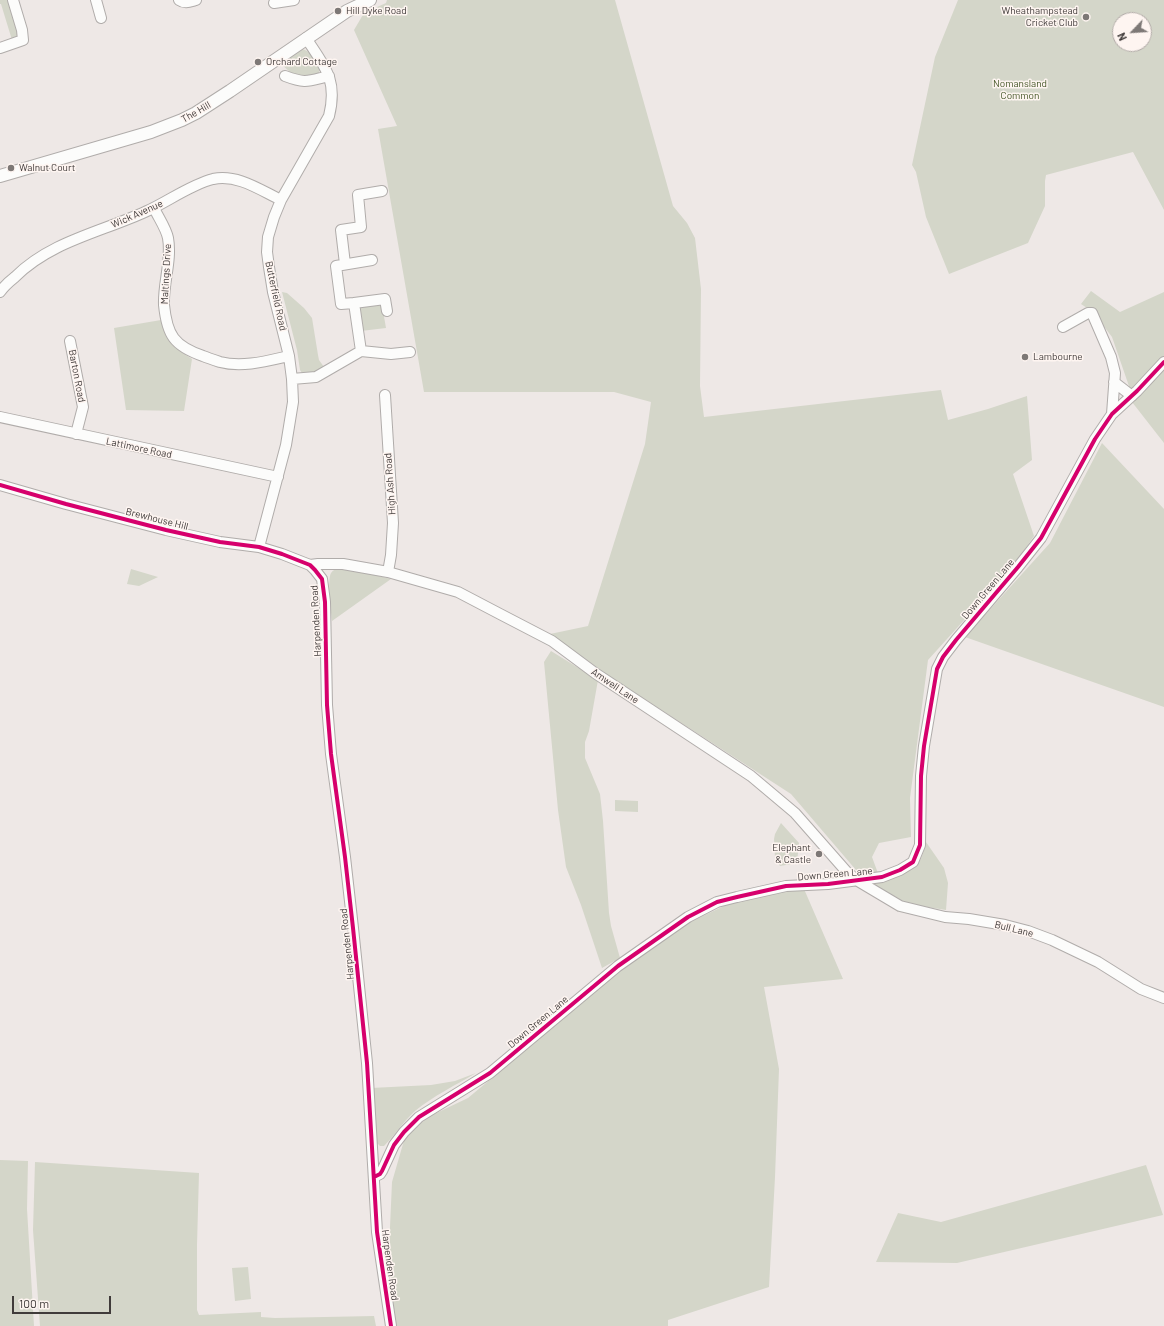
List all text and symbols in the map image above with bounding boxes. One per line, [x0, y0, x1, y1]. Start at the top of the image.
place label: Hill Dyke Road [346, 5, 407, 17]
place label: Wheathampstead Cricket Club [1001, 5, 1078, 28]
marker: Hill Dyke Road [333, 6, 343, 16]
marker: Wheathampstead Cricket Club [1081, 12, 1091, 22]
north arrow [1112, 12, 1152, 52]
text: N [1114, 31, 1129, 43]
place label: Orchard Cottage [266, 56, 337, 68]
marker: Orchard Cottage [253, 57, 263, 67]
park label: Nomansland Common [993, 78, 1047, 102]
street label: The Hill [179, 99, 213, 125]
place label: Walnut Court [19, 162, 75, 174]
marker: Walnut Court [6, 163, 16, 173]
street label: Wick Avenue [109, 197, 165, 231]
street label: Maltings Drive [158, 243, 174, 305]
street label: Butterfield Road [263, 260, 289, 332]
street label: Barton Road [66, 349, 88, 403]
place label: Lambourne [1033, 351, 1083, 363]
marker: Lambourne [1020, 352, 1030, 362]
street label: Lattimore Road [105, 435, 173, 461]
street label: High Ash Road [382, 453, 398, 515]
street label: Brewhouse Hill [124, 505, 190, 533]
street label: Down Green Lane [959, 556, 1017, 622]
street label: Harpenden Road [308, 585, 324, 657]
street label: Amwell Lane [589, 666, 641, 706]
place label: Elephant & Castle [772, 842, 811, 866]
marker: Elephant & Castle [814, 849, 824, 859]
street label: Down Green Lane [797, 865, 873, 883]
street label: Harpenden Road [337, 908, 357, 980]
street label: Bull Lane [993, 918, 1035, 940]
street label: Down Green Lane [505, 993, 571, 1051]
street label: Harpenden Road [379, 1229, 401, 1301]
scale bar [14, 1288, 113, 1314]
text: 100 m [19, 1296, 49, 1310]

